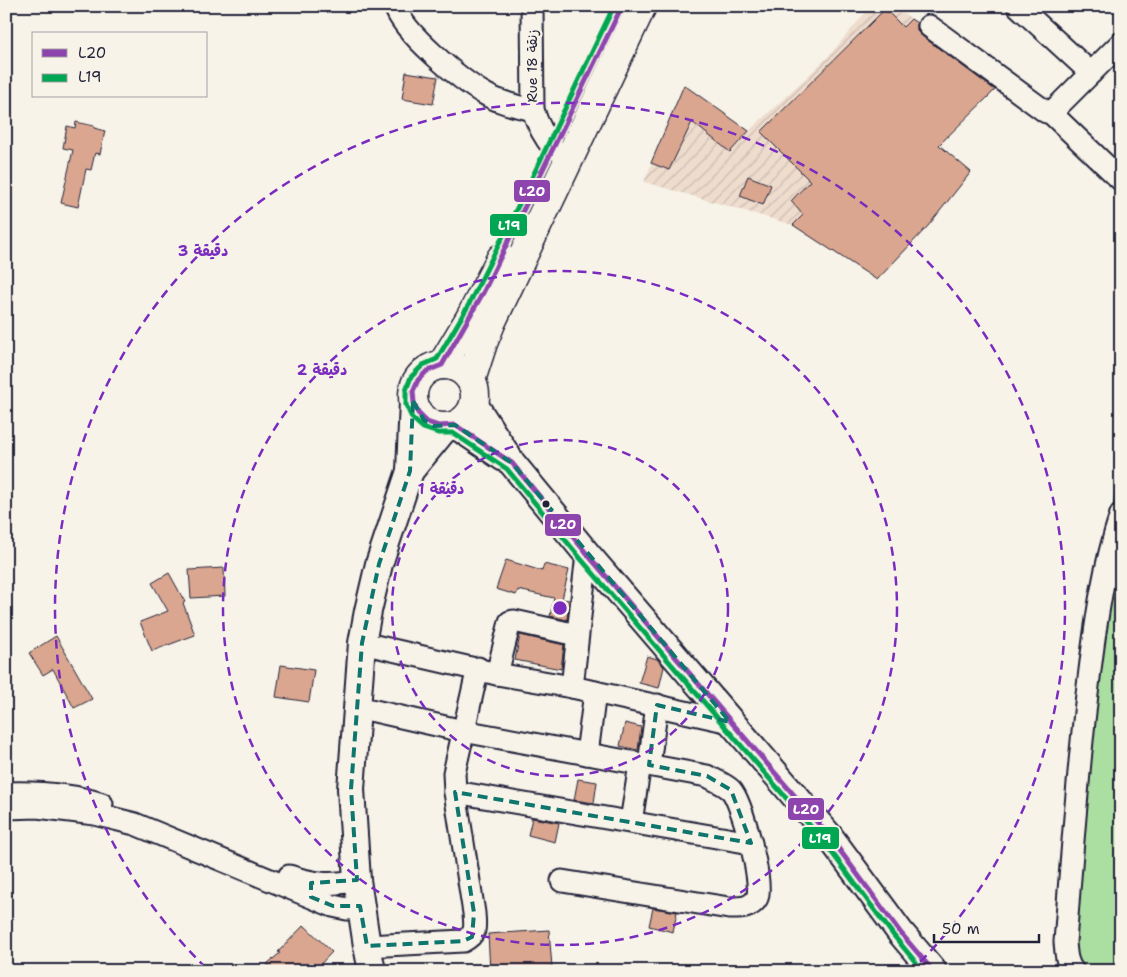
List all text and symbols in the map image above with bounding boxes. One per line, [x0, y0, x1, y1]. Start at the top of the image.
street label: Rue 18 زنقة [523, 29, 541, 103]
legend [32, 32, 208, 98]
text: L20 [78, 43, 106, 63]
text: L19 [78, 67, 101, 87]
line badge: L20 [513, 179, 551, 203]
text: L20 [519, 182, 546, 200]
line badge: L19 [489, 213, 528, 237]
text: L19 [498, 216, 520, 234]
text: 3 دقيقة [178, 241, 228, 261]
text: 2 دقيقة [297, 360, 347, 380]
text: 1 دقيقة [418, 479, 464, 499]
unlabelled marker [541, 499, 551, 509]
line badge: L20 [544, 513, 582, 537]
text: L20 [550, 515, 577, 533]
centre of rings [551, 599, 569, 617]
line badge: L20 [787, 797, 825, 821]
text: L20 [793, 800, 820, 818]
line badge: L19 [801, 826, 840, 850]
text: L19 [809, 829, 831, 847]
scale bar [934, 912, 1040, 944]
text: 50 m [942, 919, 980, 939]

